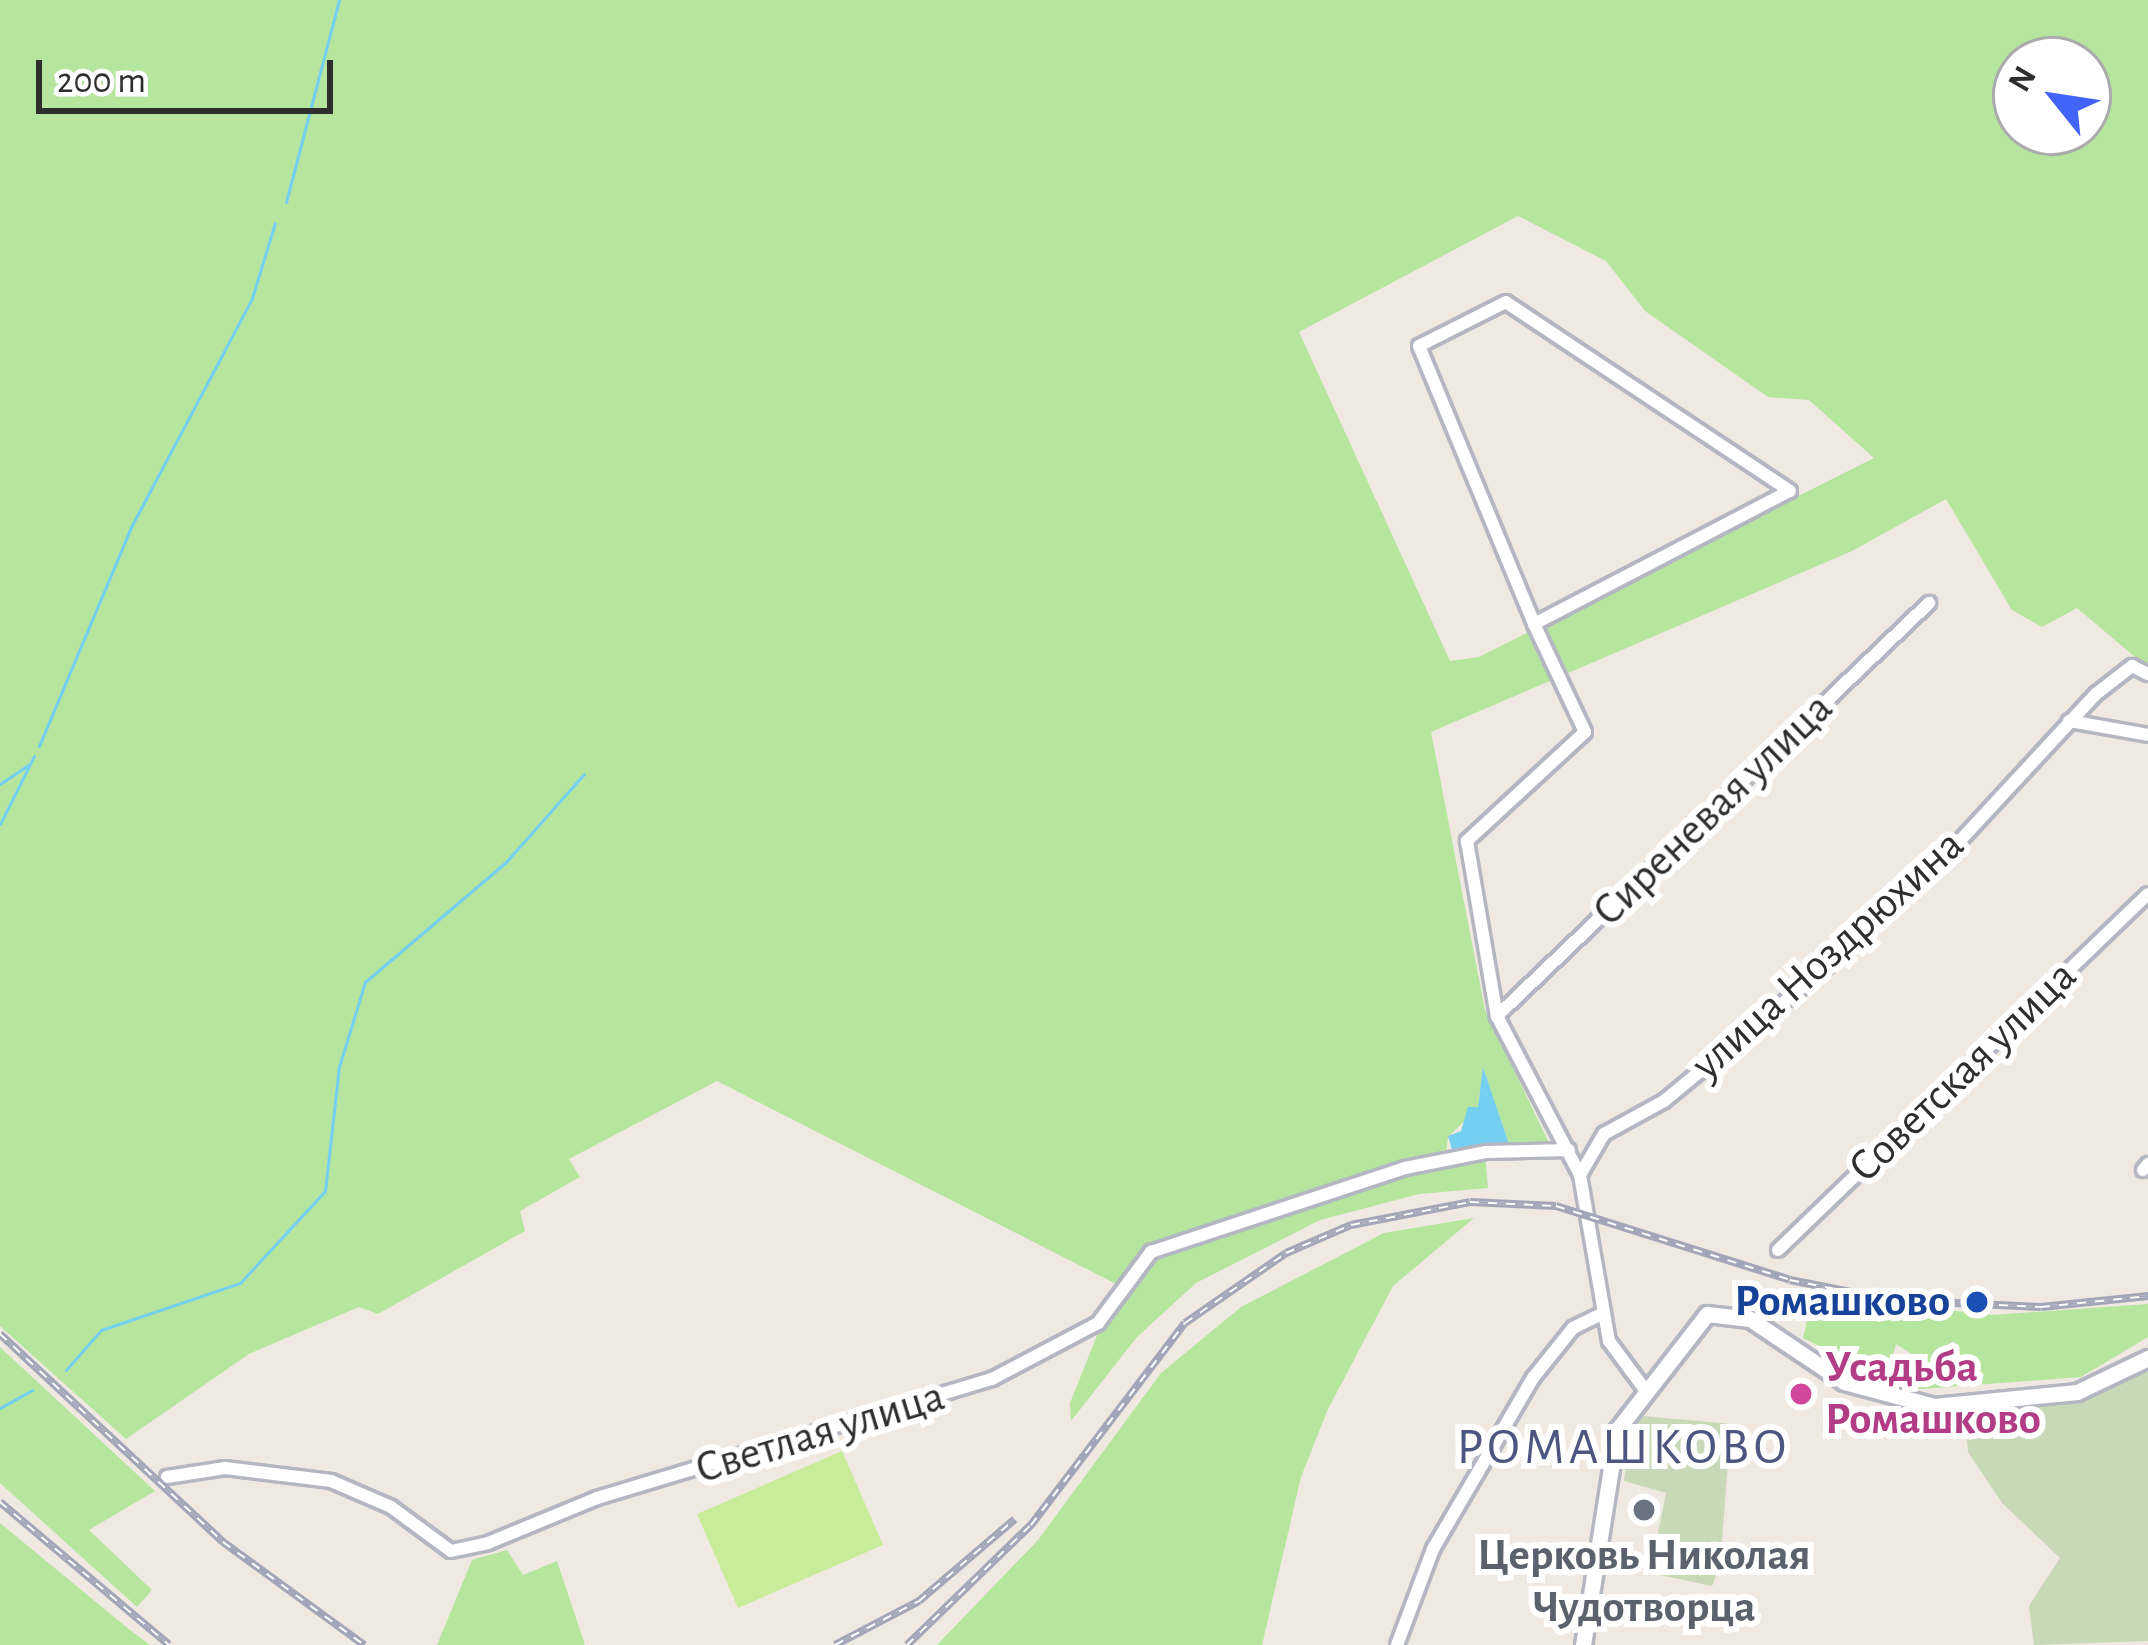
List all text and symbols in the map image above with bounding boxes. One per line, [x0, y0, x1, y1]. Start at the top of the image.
scale bar [42, 36, 339, 110]
north arrow [1992, 36, 2112, 156]
text: N [2003, 61, 2043, 97]
text: 200 m [57, 63, 146, 99]
street label: Сиреневая улица [1582, 682, 1844, 938]
street label: улица Ноздрюхина [1681, 819, 1975, 1091]
street label: Советская улица [1838, 950, 2088, 1194]
place label: Ромашково [1734, 1275, 1950, 1329]
marker: Ромашково [1961, 1286, 1993, 1318]
place label: Усадьба Ромашково [1825, 1341, 2041, 1447]
street label: Светлая улица [689, 1370, 951, 1496]
marker: Усадьба Ромашково [1788, 1381, 1814, 1407]
district label: РОМАШКОВО [1456, 1417, 1790, 1479]
marker: Церковь Николая Чудотворца [1631, 1497, 1657, 1523]
place label: Церковь Николая Чудотворца [1477, 1529, 1811, 1635]

